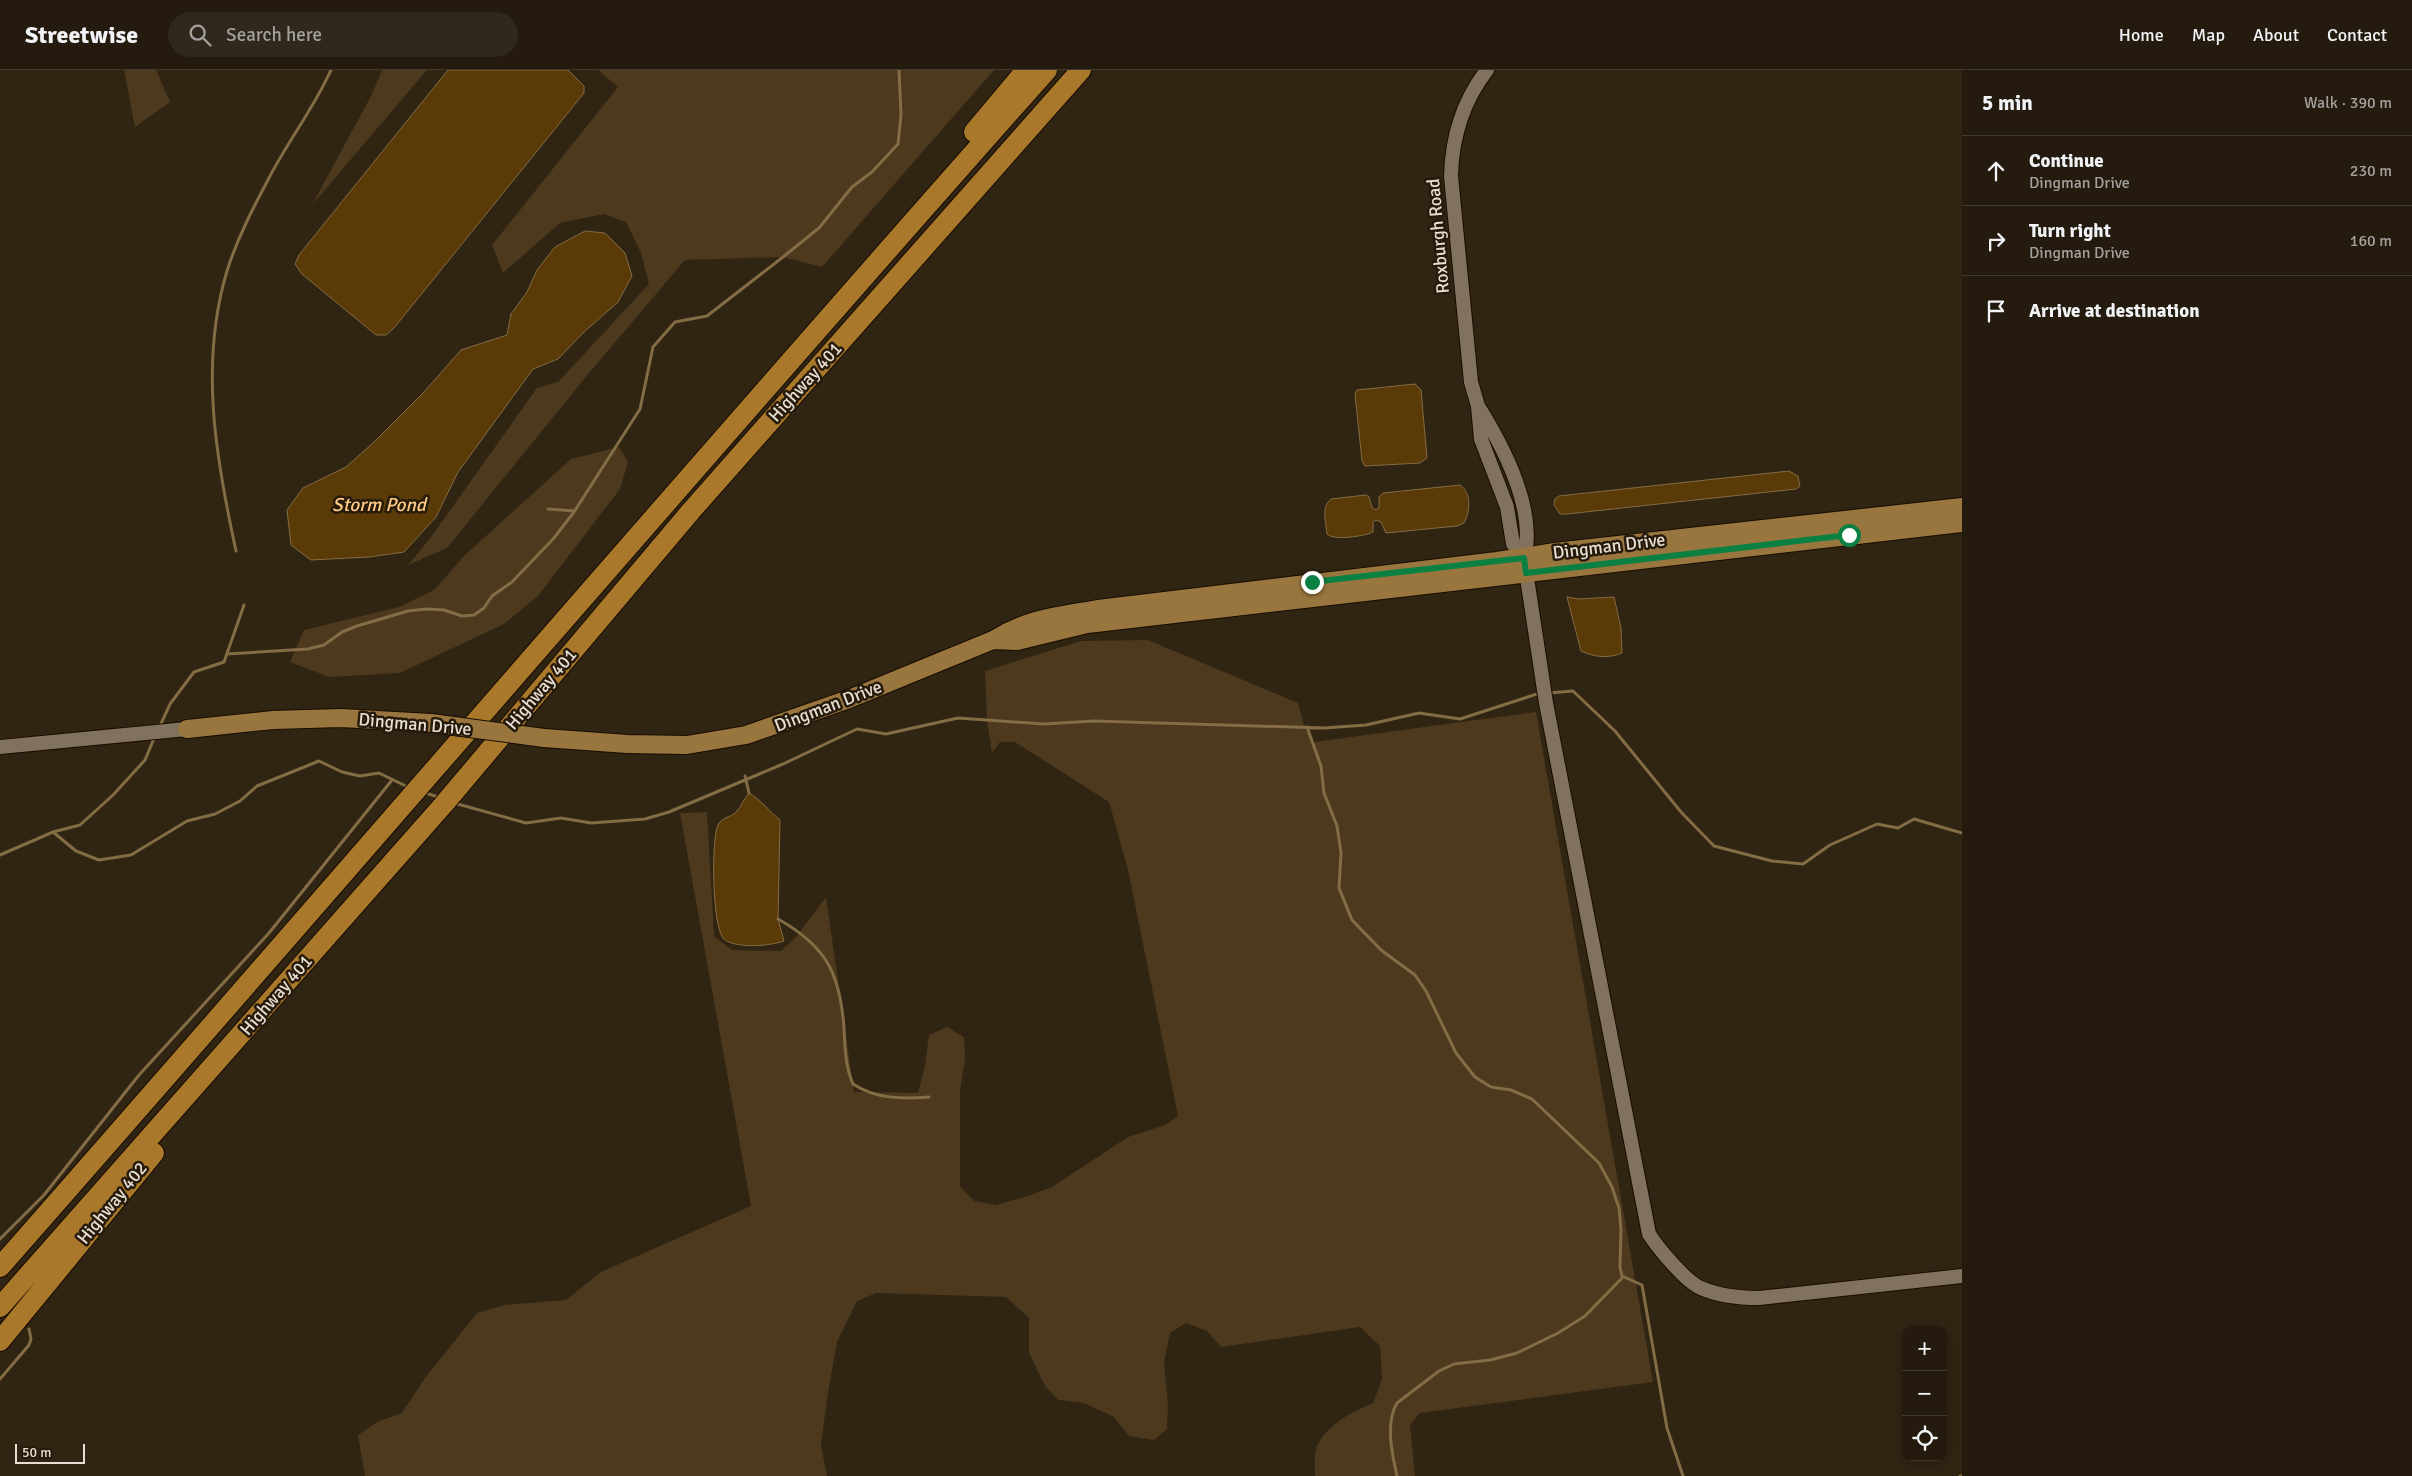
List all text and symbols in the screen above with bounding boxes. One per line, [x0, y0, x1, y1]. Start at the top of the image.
search box [168, 12, 518, 57]
text: Streetwise [25, 20, 138, 50]
icon: search [186, 21, 214, 49]
text: Search here [226, 23, 322, 47]
text: Home [2119, 24, 2164, 46]
text: Map [2192, 24, 2225, 46]
text: About [2253, 24, 2299, 46]
text: Contact [2327, 24, 2387, 46]
text: 5 min [1982, 90, 2033, 116]
text: Walk · 390 m [2304, 93, 2392, 113]
text: Continue [2029, 149, 2104, 173]
icon: ahead [1982, 157, 2010, 185]
text: 230 m [2350, 161, 2392, 181]
text: Dingman Drive [2029, 173, 2130, 193]
street label: Roxburgh Road [1422, 178, 1454, 294]
text: Turn right [2029, 219, 2111, 243]
icon: right [1982, 227, 2010, 255]
text: 160 m [2350, 231, 2392, 251]
text: Dingman Drive [2029, 243, 2130, 263]
icon: arrive [1982, 297, 2010, 325]
text: Arrive at destination [2029, 299, 2200, 323]
street label: Highway 401 [764, 338, 846, 426]
water label: Storm Pond [332, 493, 428, 517]
route start [1838, 524, 1861, 547]
street label: Dingman Drive [1551, 528, 1667, 564]
route end [1301, 571, 1324, 594]
street label: Highway 401 [501, 644, 581, 734]
street label: Dingman Drive [771, 675, 885, 737]
street label: Dingman Drive [358, 708, 472, 740]
street label: Highway 401 [235, 950, 317, 1040]
street label: Highway 402 [72, 1157, 152, 1249]
map controls [1902, 1326, 1947, 1461]
button: + [1902, 1326, 1947, 1371]
button: − [1902, 1371, 1947, 1416]
button: locate [1902, 1416, 1947, 1461]
scale bar [15, 1441, 85, 1464]
text: 50 m [22, 1444, 51, 1461]

